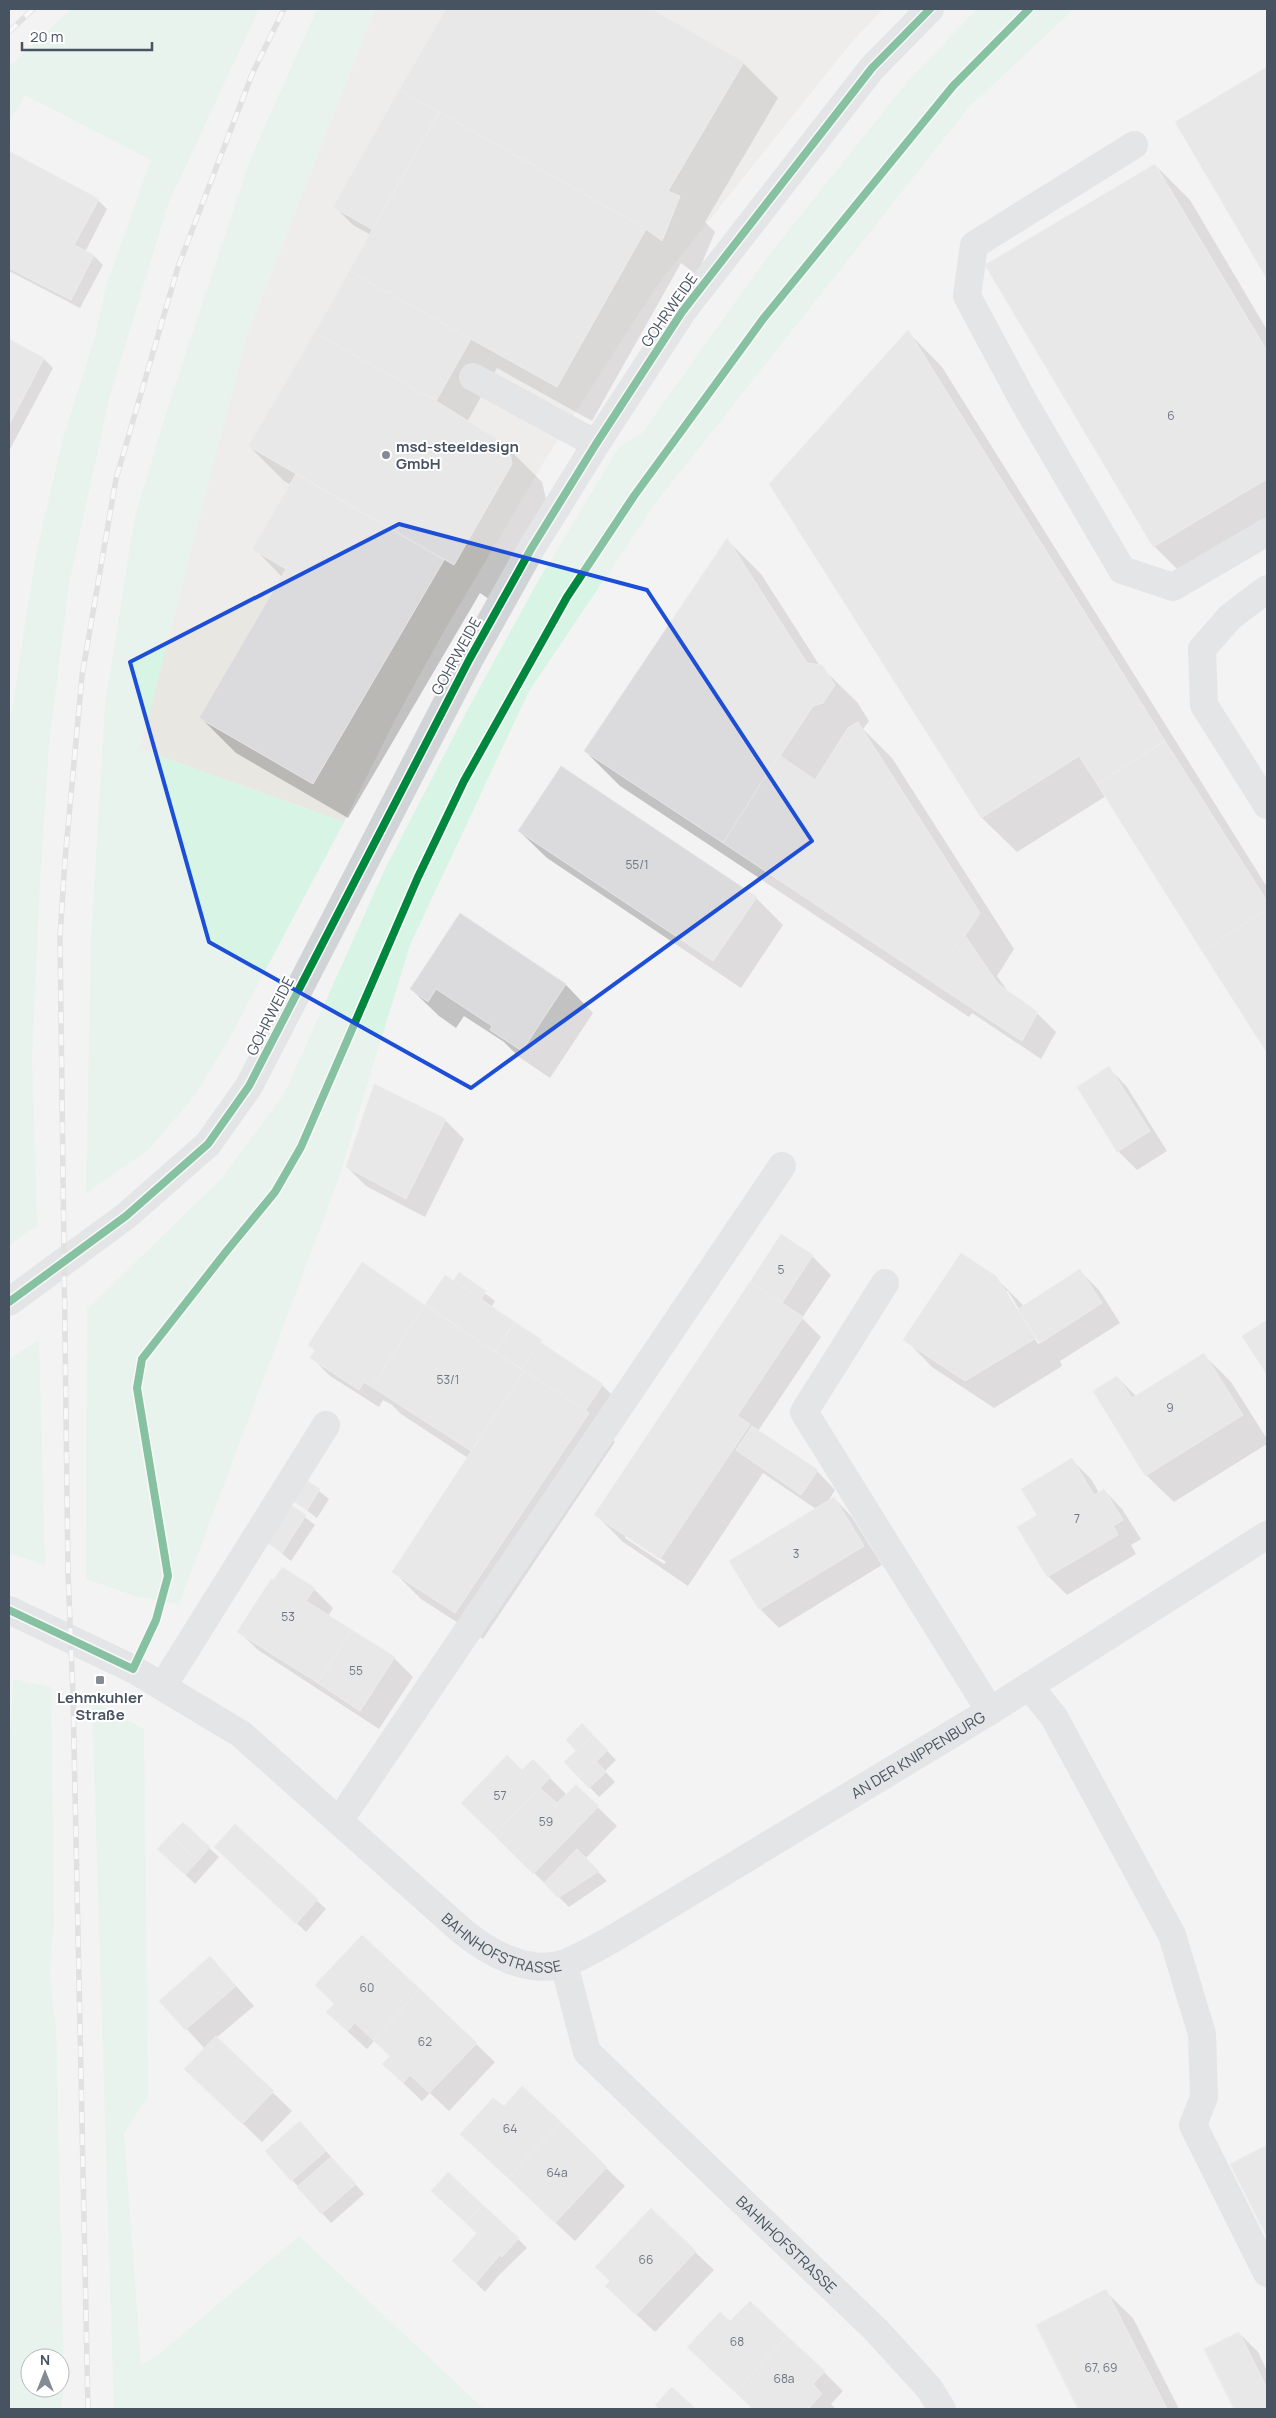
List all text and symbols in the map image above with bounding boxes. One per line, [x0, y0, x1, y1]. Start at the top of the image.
scale bar [22, 20, 152, 52]
text: 20 m [30, 26, 63, 47]
street label: GOHRWEIDE [636, 269, 702, 351]
house number: 6 [1167, 407, 1175, 424]
place label: msd-steeldesign GmbH [396, 436, 519, 474]
marker: msd-steeldesign GmbH [380, 449, 392, 461]
street label: GOHRWEIDE [426, 613, 486, 699]
house number: 55/1 [625, 856, 649, 873]
street label: GOHRWEIDE [241, 973, 299, 1059]
house number: 5 [778, 1261, 785, 1278]
house number: 53/1 [437, 1371, 459, 1388]
house number: 9 [1166, 1399, 1174, 1416]
house number: 7 [1074, 1510, 1080, 1527]
house number: 3 [793, 1545, 799, 1562]
house number: 53 [281, 1608, 295, 1625]
house number: 55 [349, 1662, 363, 1679]
marker: Lehmkuhler Straße [94, 1674, 106, 1686]
place label: Lehmkuhler Straße [57, 1687, 143, 1725]
street label: AN DER KNIPPENBURG [847, 1706, 989, 1803]
house number: 57 [494, 1787, 506, 1804]
house number: 59 [539, 1813, 553, 1830]
street label: BAHNHOFSTRASSE [437, 1908, 563, 1977]
house number: 60 [360, 1979, 374, 1996]
house number: 62 [418, 2033, 432, 2050]
house number: 64 [503, 2120, 517, 2137]
house number: 64a [546, 2164, 568, 2181]
street label: BAHNHOFSTRASSE [732, 2191, 842, 2297]
house number: 66 [639, 2251, 653, 2268]
house number: 68 [730, 2333, 744, 2350]
north arrow [20, 2348, 70, 2398]
text: N [40, 2350, 50, 2369]
house number: 67, 69 [1084, 2359, 1118, 2376]
house number: 68a [773, 2370, 795, 2387]

